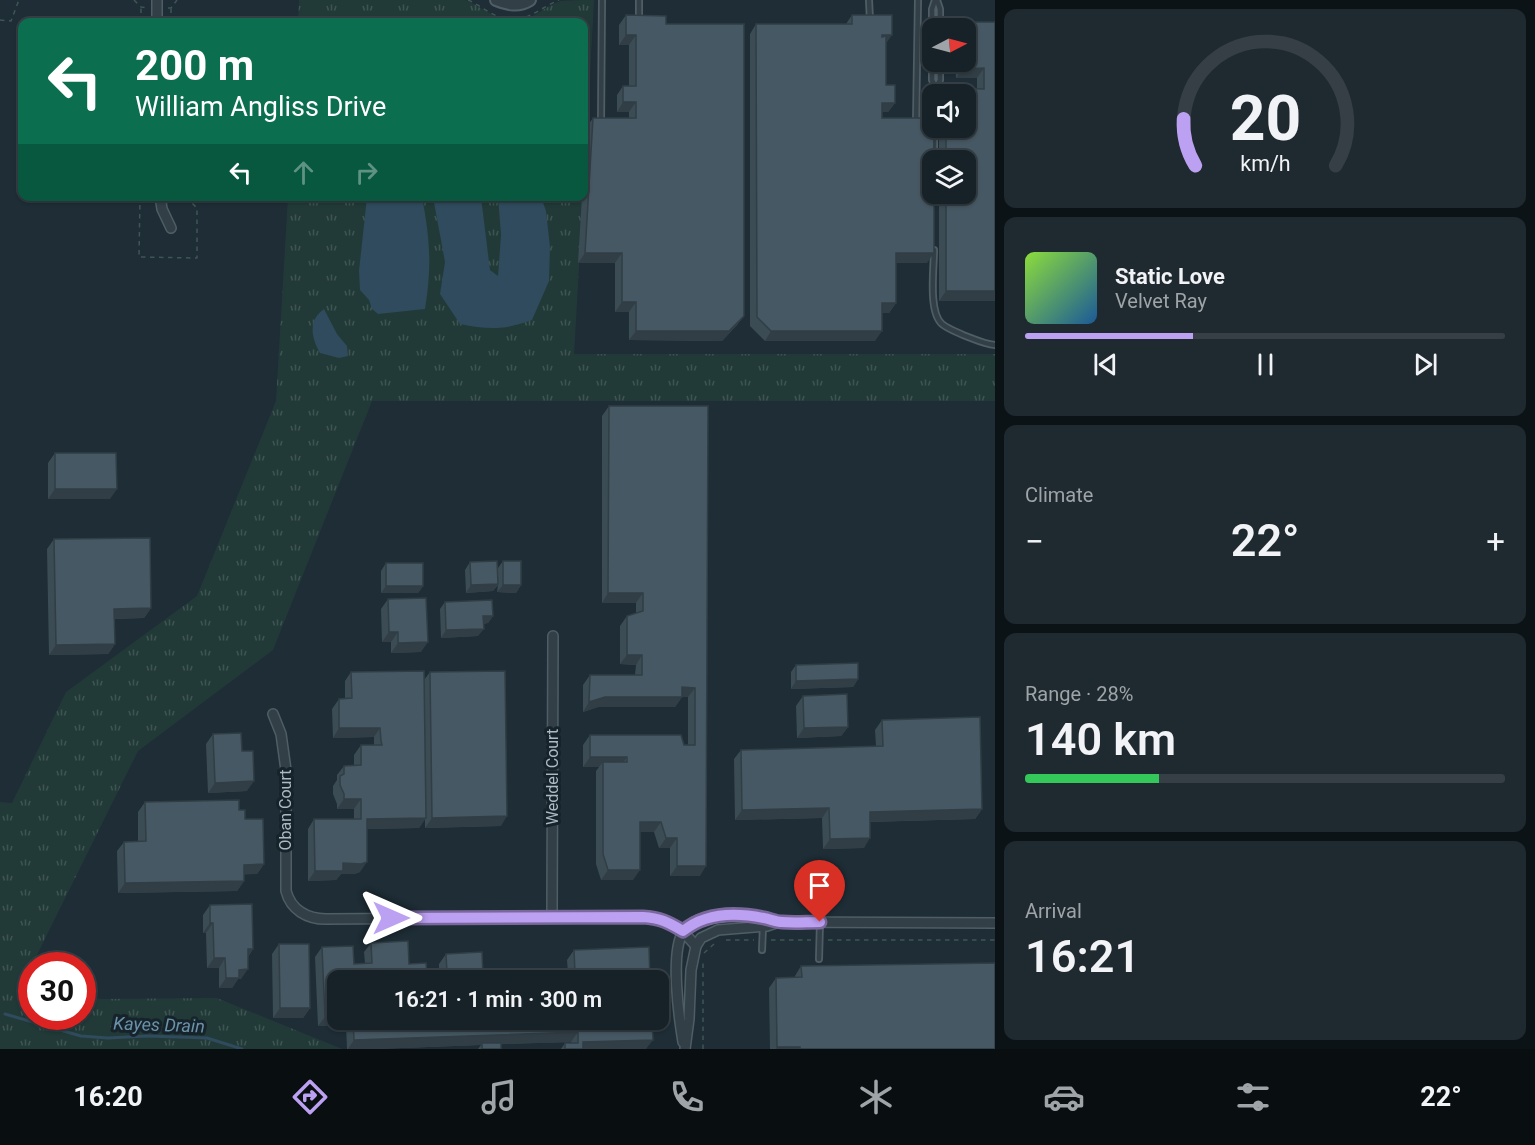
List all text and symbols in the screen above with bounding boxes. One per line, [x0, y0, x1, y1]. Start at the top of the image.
north arrow [922, 18, 976, 72]
map controls [922, 18, 976, 204]
text: 200 m [135, 41, 254, 90]
icon: left [36, 42, 114, 120]
text: 20 [1229, 82, 1301, 155]
button: sound [922, 84, 976, 138]
text: William Angliss Drive [135, 91, 386, 123]
button: layers [922, 150, 976, 204]
text: km/h [1240, 151, 1290, 176]
icon: left [224, 156, 257, 189]
icon: ahead [287, 156, 320, 189]
icon: right [350, 156, 383, 189]
text: Static Love [1115, 264, 1225, 289]
text: Velvet Ray [1115, 289, 1207, 313]
icon: previous [1089, 348, 1122, 381]
icon: pause [1249, 348, 1282, 381]
icon: next [1409, 348, 1442, 381]
text: Climate [1025, 483, 1093, 507]
text: 22° [1231, 514, 1299, 567]
text: − [1025, 522, 1044, 561]
text: + [1486, 522, 1505, 561]
text: Range · 28% [1025, 682, 1133, 706]
text: 140 km [1025, 713, 1176, 766]
street label: Weddel Court [543, 729, 562, 825]
street label: Oban Court [276, 770, 295, 850]
pin [794, 860, 845, 922]
icon: arrive [803, 869, 836, 902]
position arrow [359, 886, 423, 950]
text: Arrival [1025, 899, 1082, 923]
text: 16:21 [1025, 930, 1140, 983]
speed limit sign: 30 [18, 952, 96, 1030]
text: 16:21 · 1 min · 300 m [394, 987, 602, 1012]
water label: Kayes Drain [113, 1012, 205, 1037]
icon: directions [289, 1076, 331, 1118]
icon: music [478, 1076, 520, 1118]
icon: phone [666, 1076, 708, 1118]
icon: climate [855, 1076, 897, 1118]
icon: car [1043, 1076, 1085, 1118]
icon: filters [1232, 1076, 1274, 1118]
text: 16:20 [73, 1081, 143, 1113]
text: 22° [1420, 1081, 1462, 1113]

